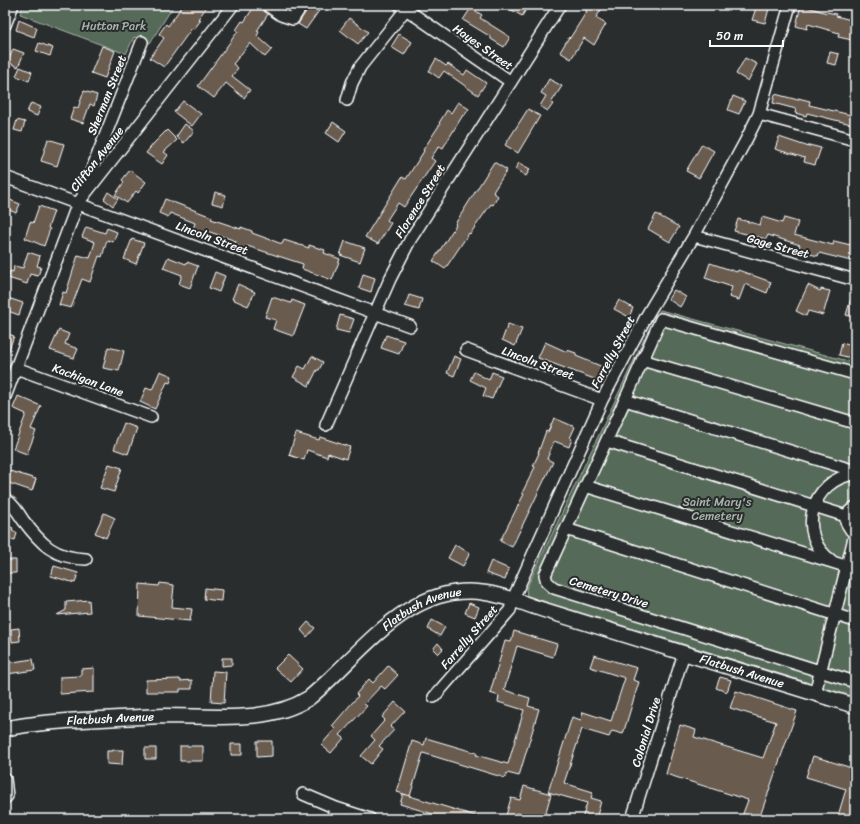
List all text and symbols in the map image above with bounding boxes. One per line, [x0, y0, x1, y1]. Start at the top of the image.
park label: Hutton Park [82, 15, 146, 37]
street label: Hayes Street [448, 18, 518, 76]
scale bar [710, 22, 783, 48]
text: 50 m [716, 25, 743, 47]
street label: Sherman Street [81, 52, 133, 138]
street label: Clifton Avenue [64, 121, 130, 197]
street label: Florence Street [388, 160, 452, 242]
street label: Lincoln Street [173, 215, 251, 261]
street label: Gage Street [744, 227, 812, 265]
street label: Farrelly Street [585, 312, 641, 392]
street label: Lincoln Street [499, 340, 577, 386]
street label: Kachigan Lane [49, 357, 127, 403]
park label: Saint Mary's Cemetery [682, 491, 752, 527]
street label: Cemetery Drive [567, 570, 651, 614]
street label: Flatbush Avenue [377, 581, 463, 637]
street label: Farrelly Street [435, 600, 503, 674]
street label: Flatbush Avenue [697, 648, 787, 695]
street label: Colonial Drive [625, 694, 667, 770]
street label: Flatbush Avenue [66, 705, 155, 732]

